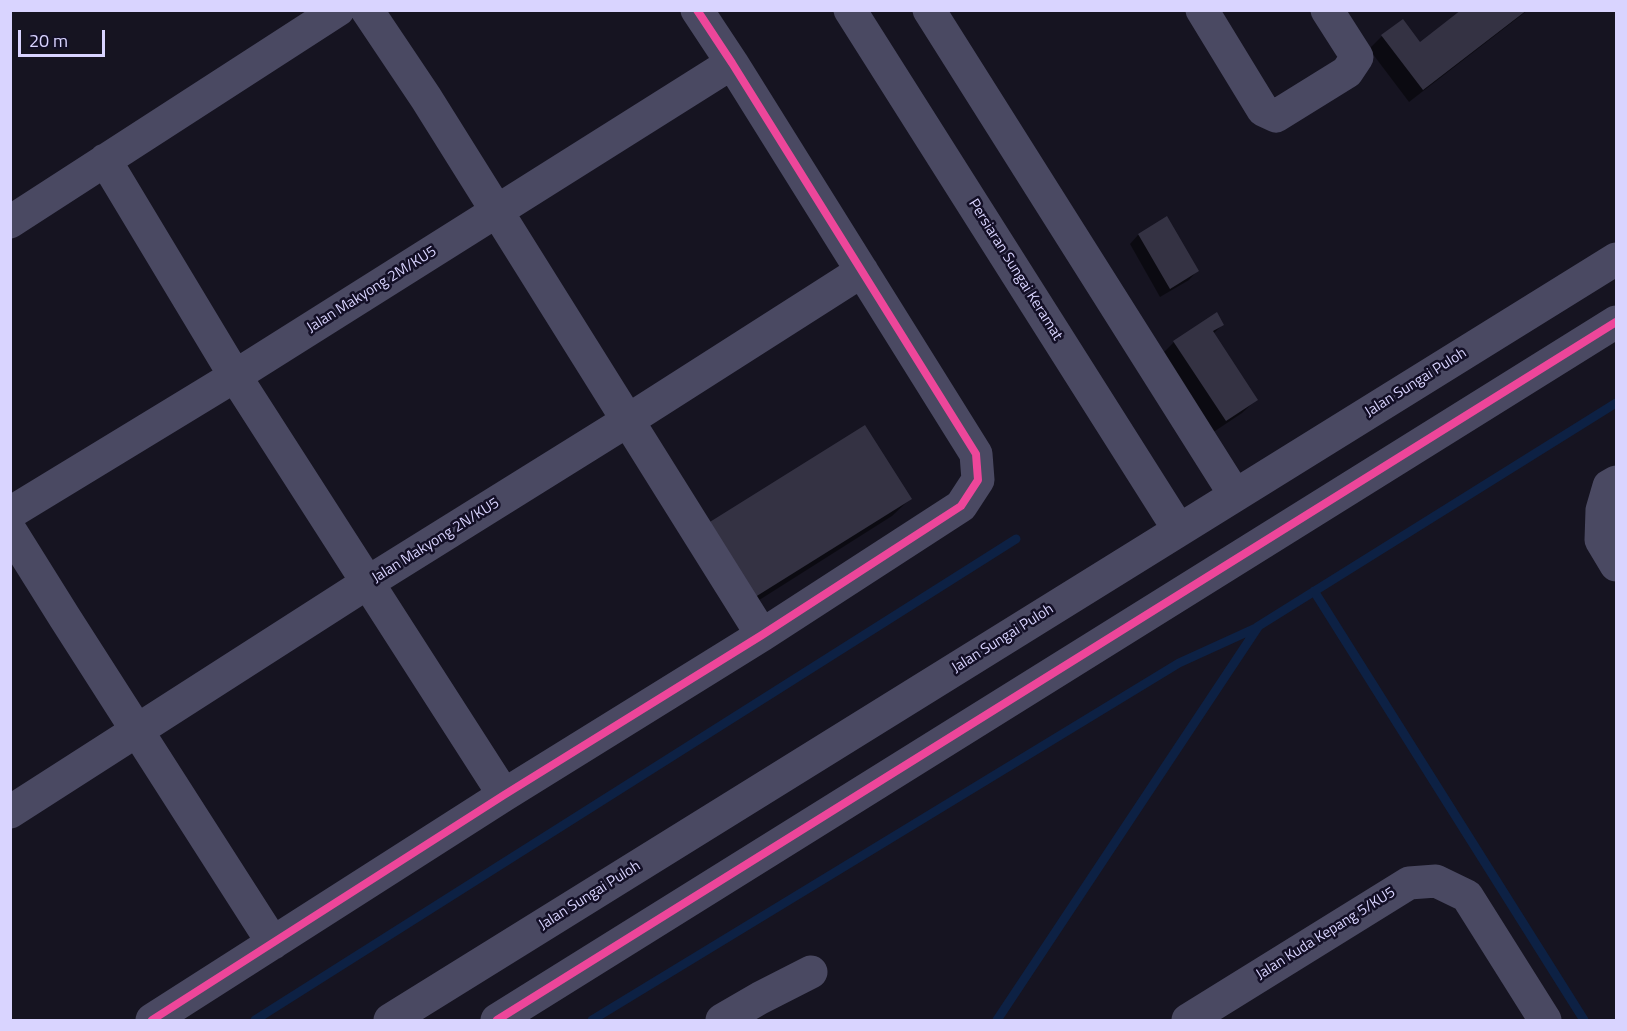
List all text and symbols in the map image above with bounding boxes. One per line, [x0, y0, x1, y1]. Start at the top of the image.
scale bar [21, 18, 108, 56]
text: 20 m [29, 27, 68, 54]
street label: Persiaran Sungai Keramat [964, 196, 1066, 344]
street label: Jalan Makyong 2M/KU5 [304, 243, 440, 337]
street label: Jalan Sungai Puloh [1362, 345, 1470, 421]
street label: Jalan Makyong 2N/KU5 [369, 494, 503, 588]
street label: Jalan Sungai Puloh [949, 601, 1057, 677]
street label: Jalan Sungai Puloh [536, 858, 644, 934]
street label: Jalan Kuda Kepang 5/KU5 [1253, 884, 1399, 984]

